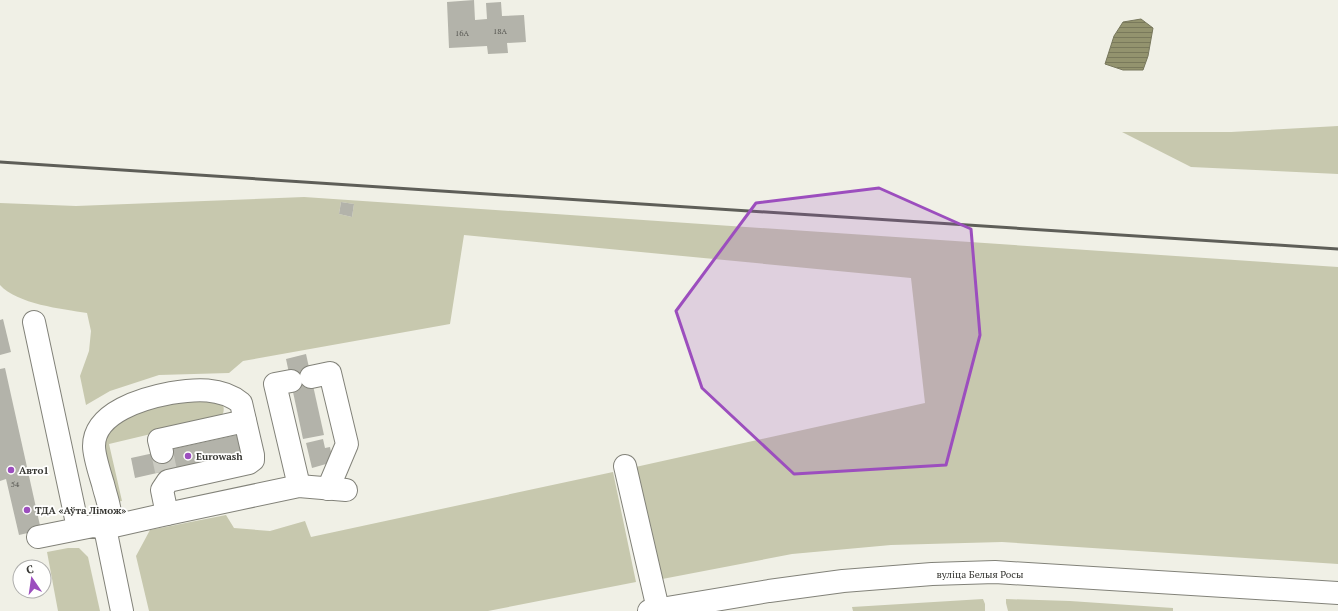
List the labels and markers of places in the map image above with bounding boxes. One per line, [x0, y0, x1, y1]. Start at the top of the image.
place label: Eurowash [196, 450, 243, 463]
marker: Eurowash [183, 451, 193, 461]
place label: Авто1 [19, 464, 49, 477]
marker: Авто1 [6, 465, 16, 475]
place label: ТДА «Аўта Лімож» [35, 504, 126, 517]
marker: ТДА «Аўта Лімож» [22, 505, 32, 515]

